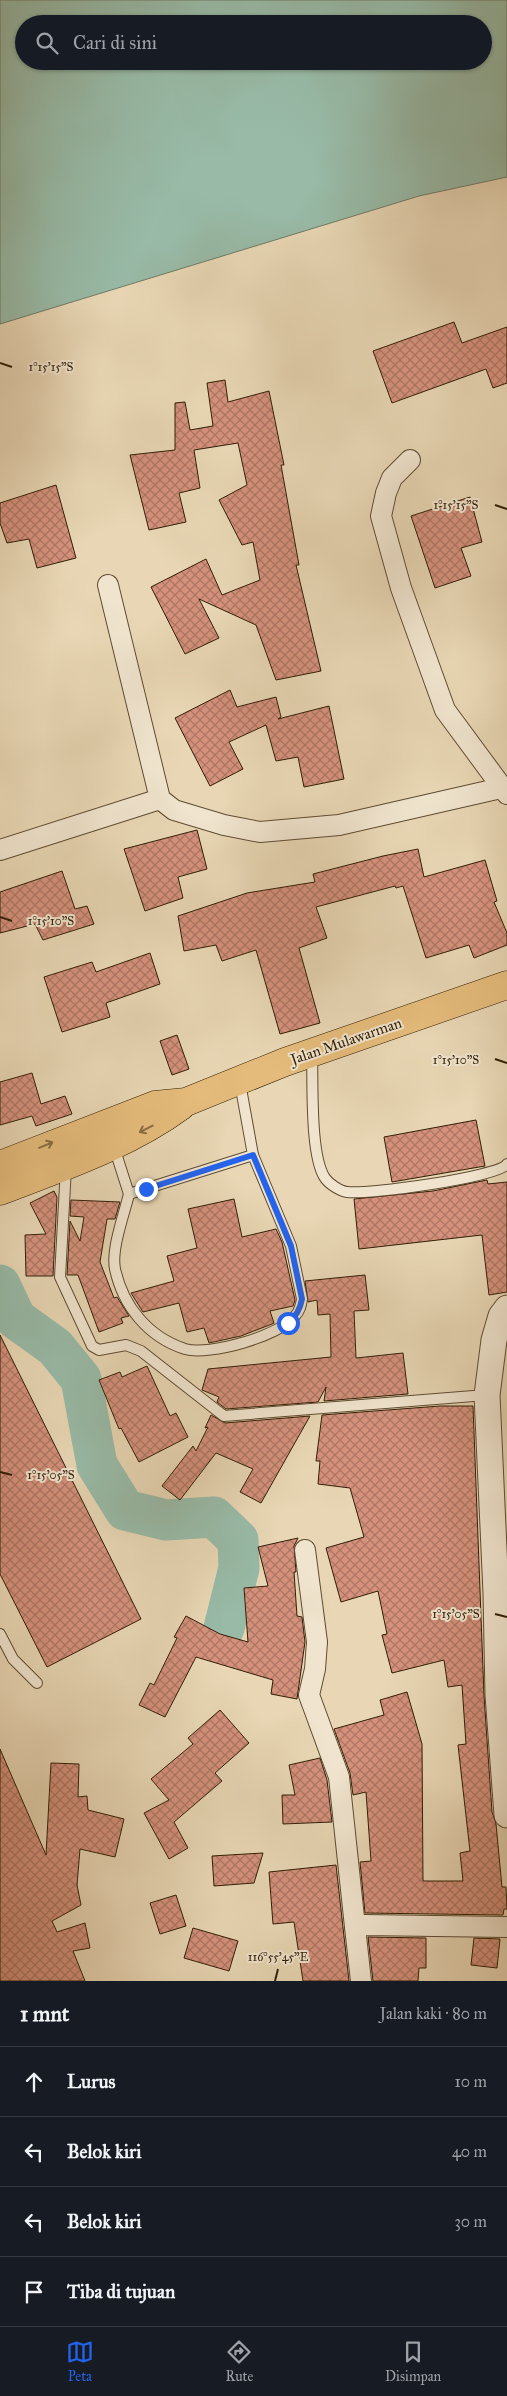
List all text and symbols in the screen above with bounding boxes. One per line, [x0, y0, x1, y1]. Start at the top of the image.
search box [15, 15, 492, 70]
icon: search [33, 29, 61, 57]
text: Cari di sini [73, 31, 157, 54]
text: 1°15'15"S [28, 360, 74, 374]
text: 1°15'15"S [433, 498, 479, 512]
text: 1°15'10"S [28, 914, 74, 928]
street label: Jalan Mulawarman [286, 1014, 404, 1070]
text: 1°15'10"S [433, 1053, 479, 1067]
one-way arrow [139, 1125, 154, 1134]
one-way arrow [38, 1140, 53, 1150]
route end [135, 1178, 158, 1201]
route start [277, 1312, 300, 1335]
text: 1°15'05"S [27, 1468, 75, 1482]
text: 1°15'05"S [432, 1607, 480, 1621]
text: 116°55'45"E [248, 1950, 309, 1964]
text: 1 mnt [20, 2001, 69, 2027]
text: Jalan kaki · 80 m [380, 2004, 487, 2023]
icon: ahead [20, 2068, 48, 2096]
text: Lurus [67, 2070, 115, 2093]
text: 10 m [455, 2072, 487, 2091]
icon: left [20, 2138, 48, 2166]
text: Belok kiri [67, 2140, 141, 2163]
text: 40 m [452, 2142, 487, 2161]
icon: left [20, 2208, 48, 2236]
text: Belok kiri [67, 2210, 141, 2233]
text: 30 m [454, 2212, 487, 2231]
icon: arrive [20, 2278, 48, 2306]
text: Tiba di tujuan [67, 2280, 175, 2303]
tab: Peta [66, 2338, 94, 2385]
tab: Rute [225, 2338, 253, 2385]
tab: Disimpan [385, 2338, 441, 2385]

